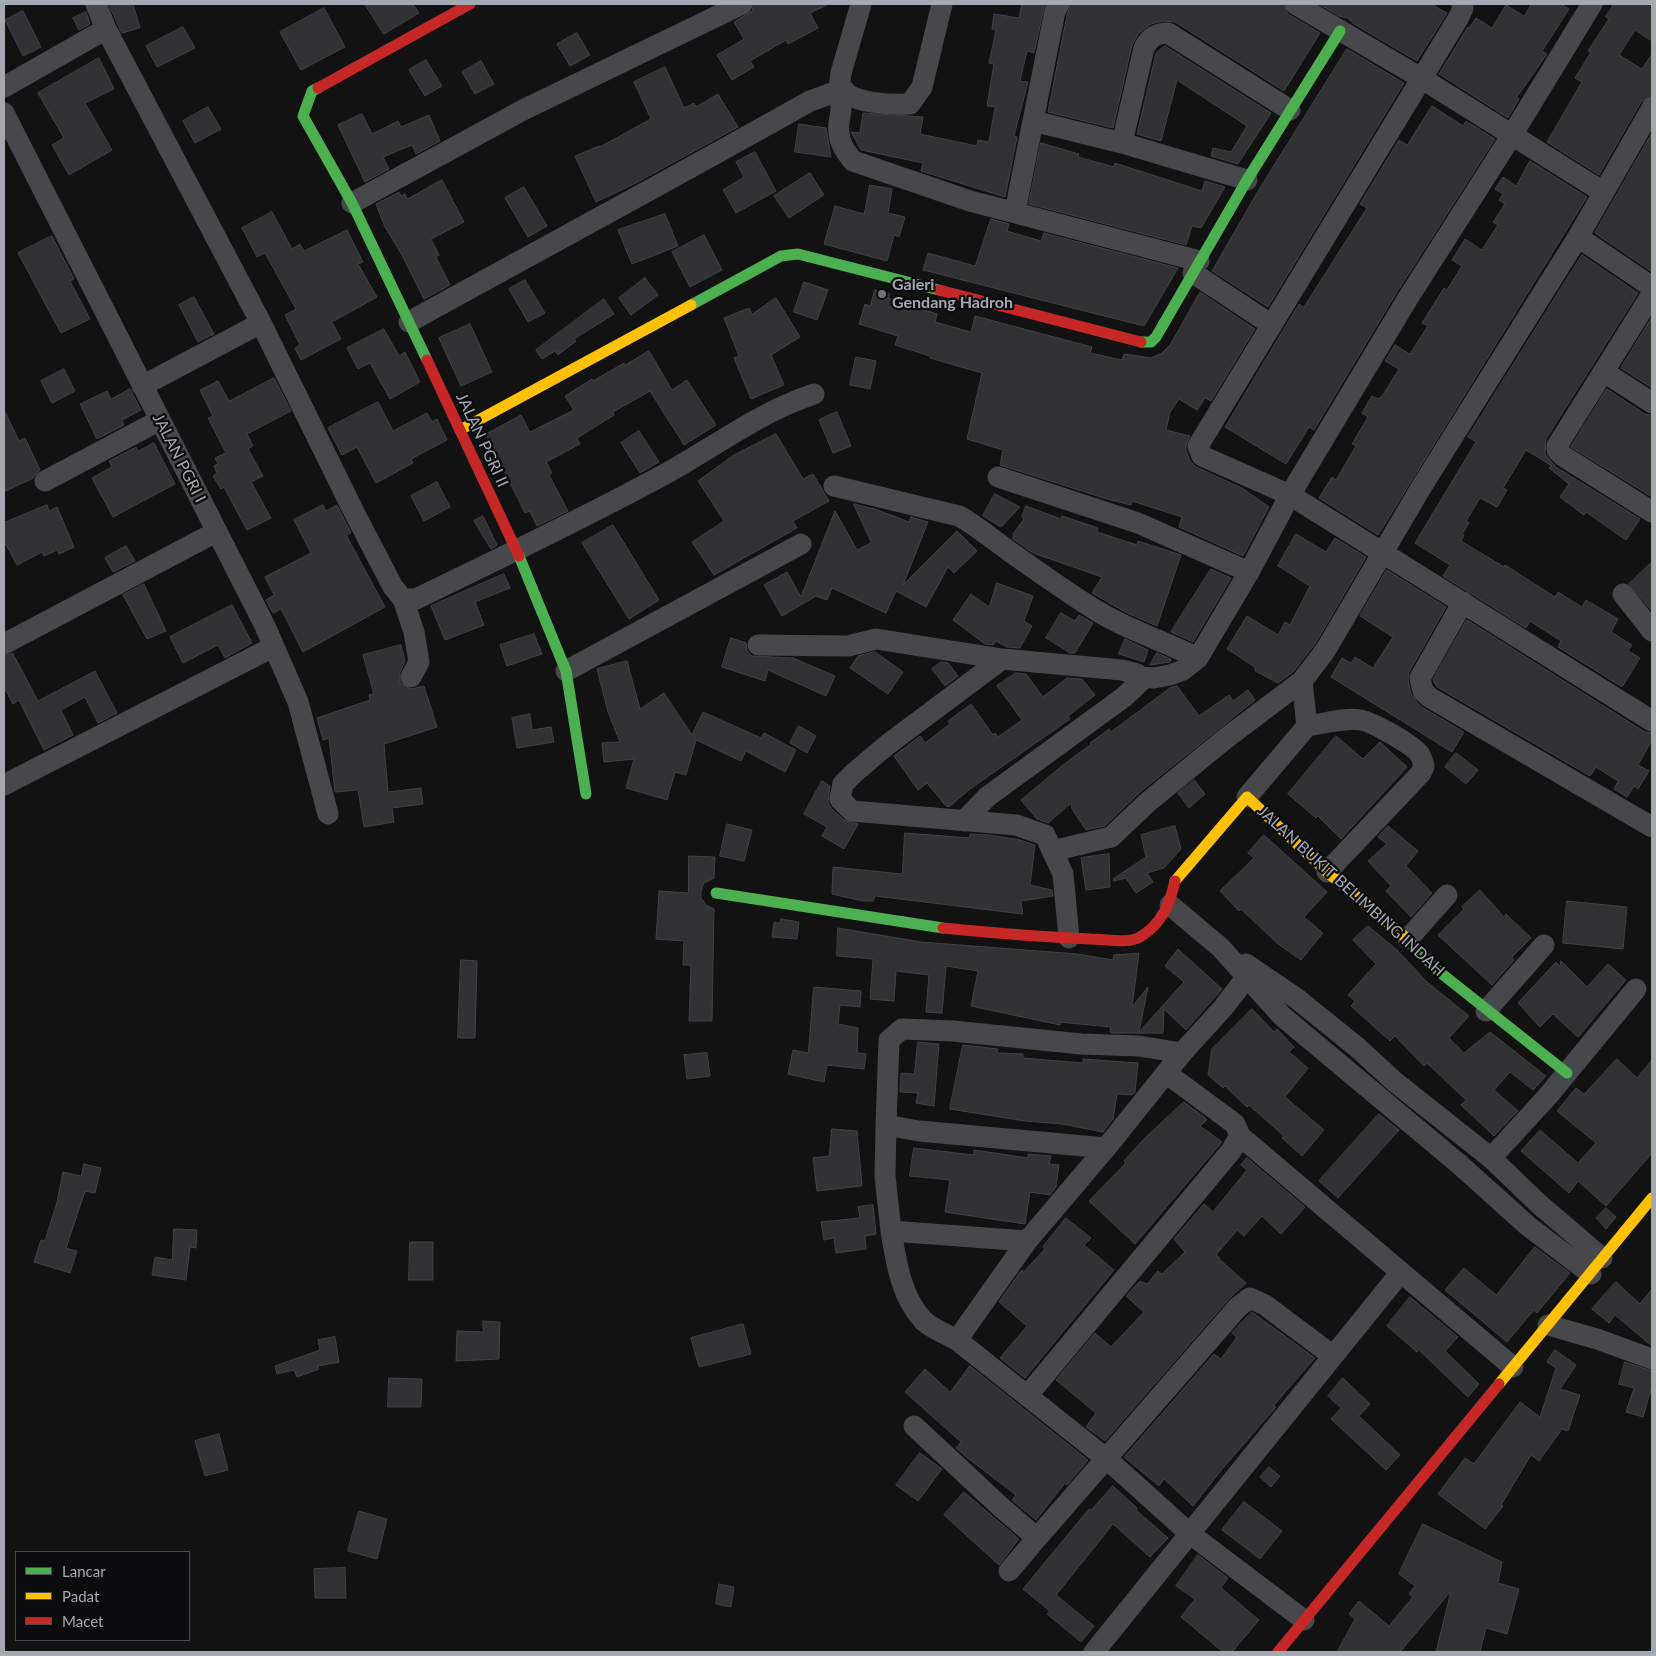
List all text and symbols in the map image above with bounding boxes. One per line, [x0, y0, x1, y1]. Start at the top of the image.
place label: Galeri Gendang Hadroh [892, 275, 1013, 313]
marker: Galeri Gendang Hadroh [876, 288, 888, 300]
street label: JALAN PGRI II [452, 390, 512, 490]
street label: JALAN PGRI I [148, 410, 210, 506]
street label: JALAN BUKIT BELIMBING INDAH [1254, 802, 1448, 980]
legend [15, 1551, 190, 1641]
text: Lancar [62, 1562, 106, 1580]
text: Padat [62, 1587, 99, 1605]
text: Macet [62, 1612, 103, 1630]

